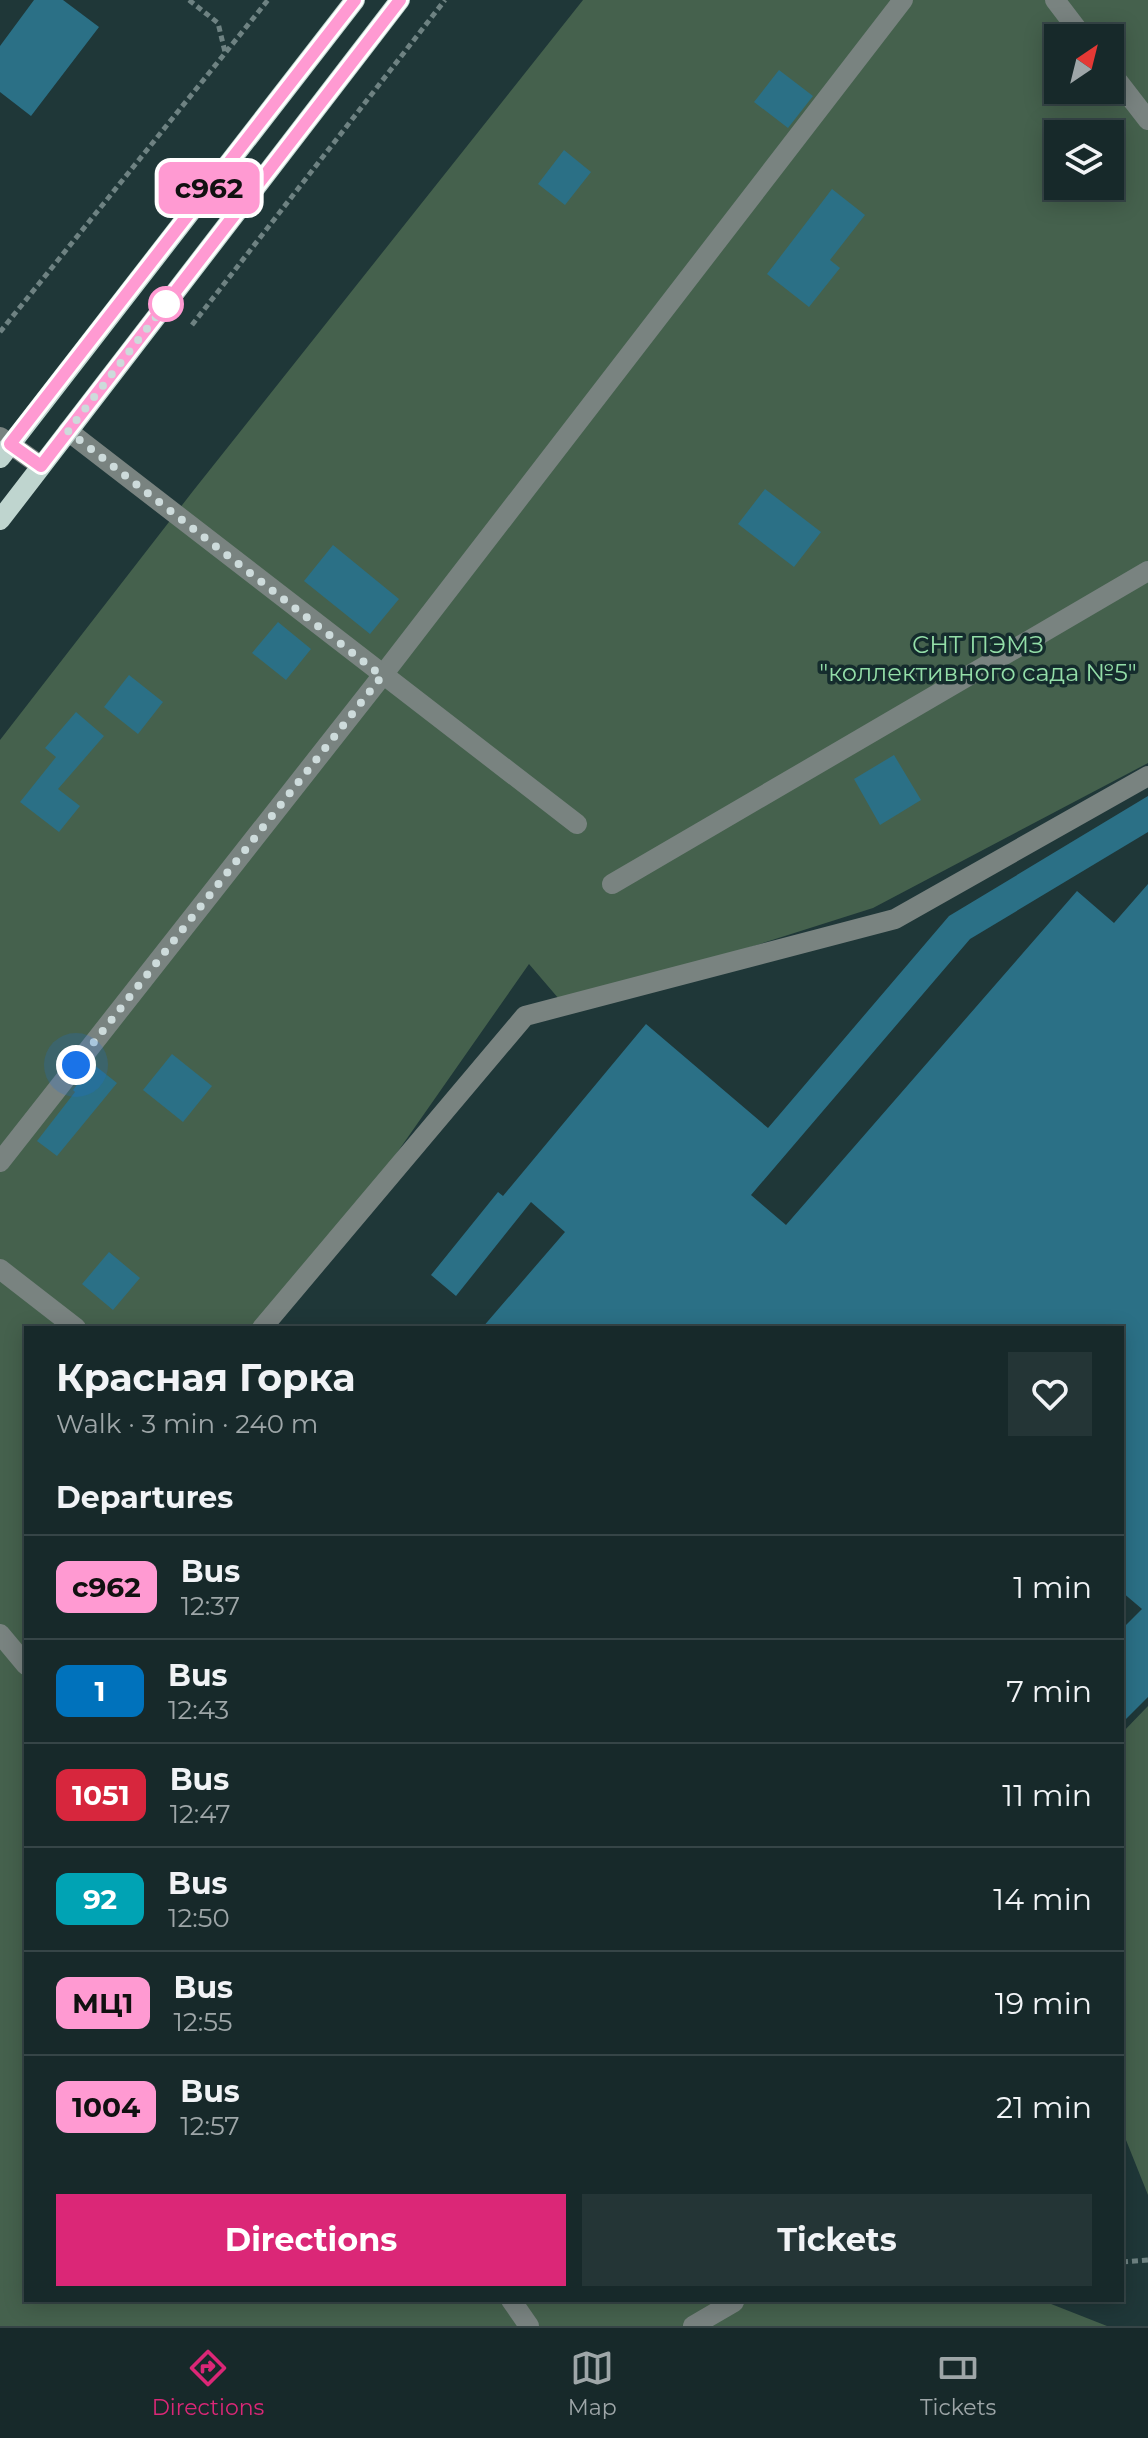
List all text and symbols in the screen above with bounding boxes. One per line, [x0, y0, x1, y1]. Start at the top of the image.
north arrow [1044, 24, 1124, 104]
map controls [1044, 24, 1124, 200]
button: layers [1044, 120, 1124, 200]
line badge: с962 [153, 162, 265, 214]
text: с962 [175, 171, 243, 205]
unlabelled marker [149, 287, 183, 321]
park label: СНТ ПЭМЗ "коллективного сада №5" [819, 630, 1137, 687]
your location [56, 1045, 96, 1085]
button: heart [1008, 1352, 1092, 1436]
text: Красная Горка [56, 1354, 355, 1401]
text: Walk · 3 min · 240 m [56, 1408, 318, 1440]
text: Departures [56, 1479, 233, 1516]
text: Bus [181, 1553, 240, 1590]
text: 1 min [1013, 1569, 1092, 1606]
text: с962 [72, 1570, 141, 1604]
text: 12:37 [181, 1590, 240, 1622]
text: Bus [168, 1657, 228, 1694]
text: 7 min [1006, 1673, 1092, 1710]
text: 1 [95, 1674, 105, 1708]
text: 12:43 [168, 1694, 229, 1726]
text: Bus [170, 1761, 229, 1798]
text: 11 min [1002, 1777, 1092, 1814]
text: 1051 [72, 1778, 130, 1812]
text: 12:47 [170, 1798, 231, 1830]
text: Bus [168, 1865, 228, 1902]
text: 14 min [993, 1881, 1092, 1918]
text: 92 [83, 1882, 117, 1916]
text: 12:50 [168, 1902, 230, 1934]
text: Bus [174, 1969, 233, 2006]
text: 19 min [995, 1985, 1092, 2022]
text: МЦ1 [72, 1986, 134, 2020]
text: 12:55 [174, 2006, 232, 2038]
text: Bus [180, 2073, 240, 2110]
text: 21 min [996, 2089, 1092, 2126]
text: 1004 [72, 2090, 140, 2124]
text: 12:57 [180, 2110, 240, 2142]
button: Directions [56, 2194, 566, 2286]
button: Tickets [582, 2194, 1092, 2286]
tab: Directions [152, 2346, 264, 2421]
tab: Map [568, 2346, 617, 2421]
tab: Tickets [920, 2346, 996, 2421]

